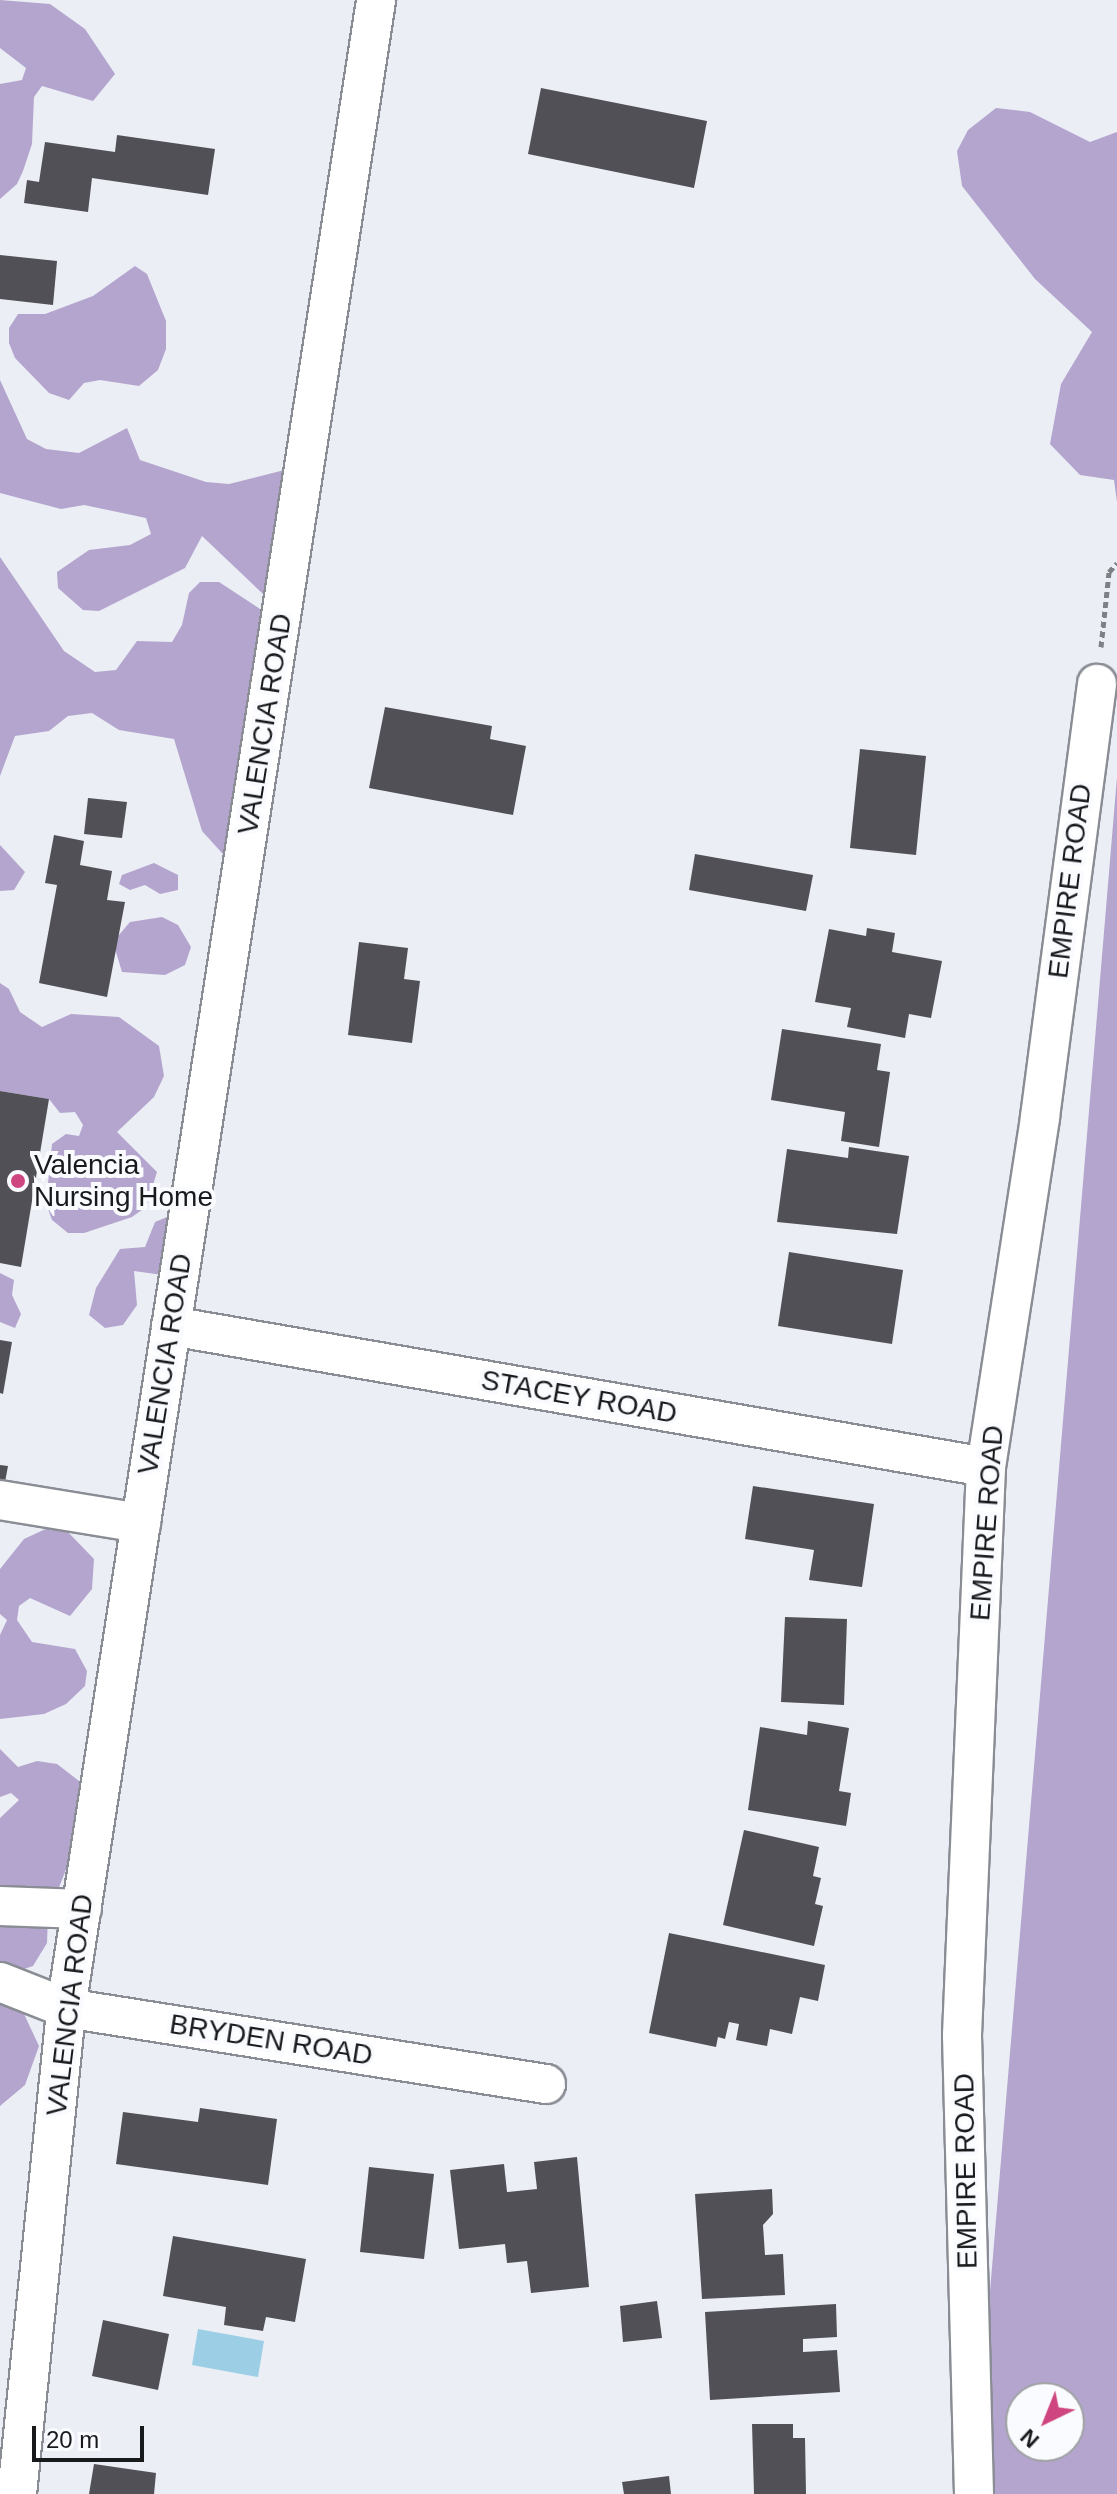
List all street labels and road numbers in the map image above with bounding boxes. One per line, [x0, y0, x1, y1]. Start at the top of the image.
street label: VALENCIA ROAD [231, 610, 299, 838]
street label: EMPIRE ROAD [1041, 782, 1099, 980]
street label: VALENCIA ROAD [131, 1250, 199, 1478]
street label: STACEY ROAD [478, 1363, 680, 1431]
street label: EMPIRE ROAD [963, 1424, 1011, 1622]
street label: VALENCIA ROAD [40, 1891, 100, 2119]
street label: BRYDEN ROAD [167, 2007, 375, 2073]
street label: EMPIRE ROAD [947, 2073, 985, 2269]

